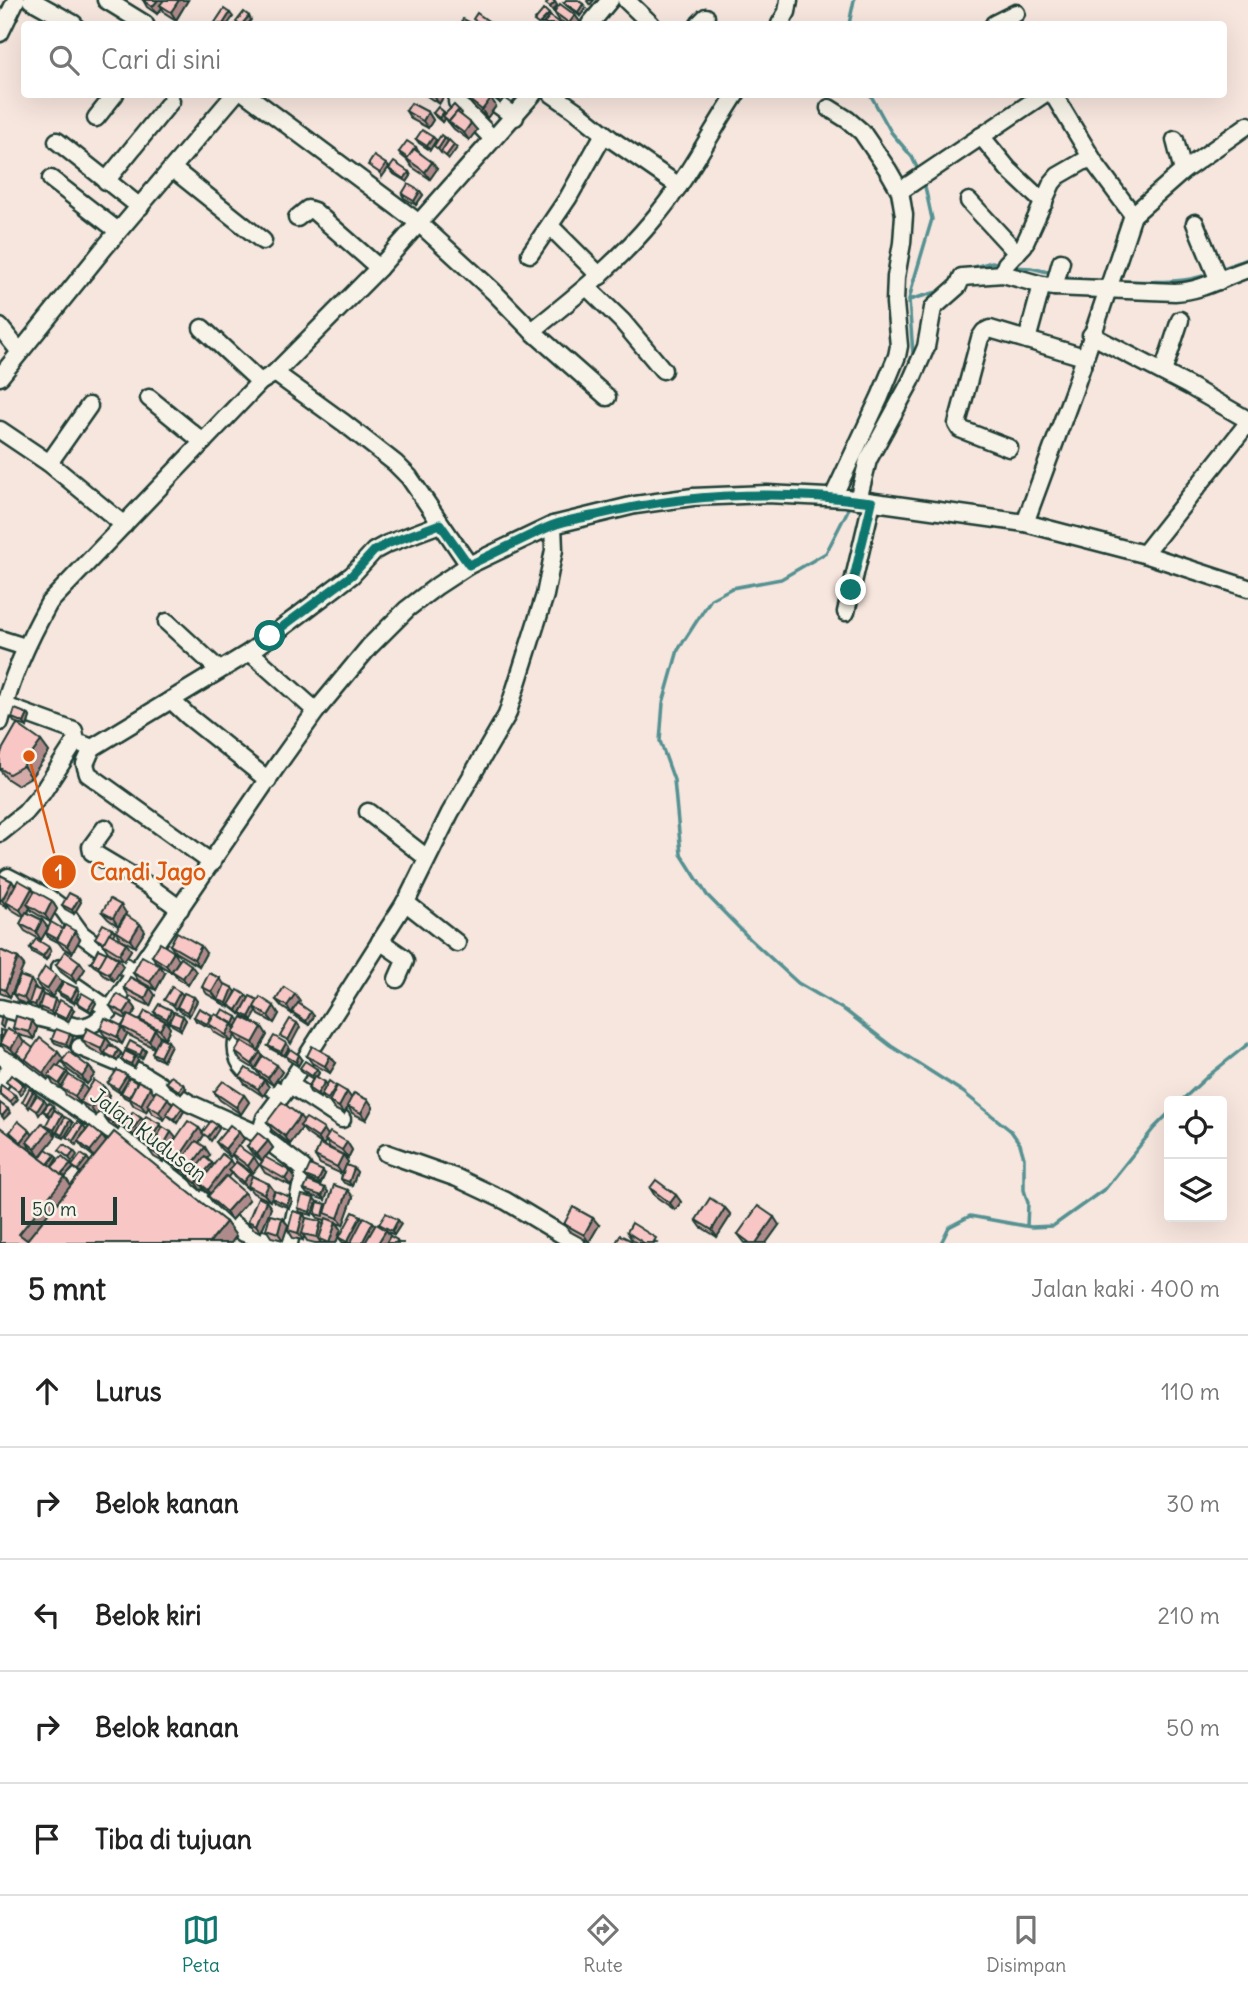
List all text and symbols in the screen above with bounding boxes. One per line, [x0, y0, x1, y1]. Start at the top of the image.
search box [21, 21, 1227, 98]
icon: search [45, 41, 83, 79]
text: Cari di sini [101, 43, 221, 76]
route end [835, 574, 866, 605]
route start [254, 620, 285, 651]
callout: Candi Jago [41, 850, 220, 894]
text: Candi Jago [90, 857, 206, 886]
text: 1 [55, 859, 63, 886]
street label: Jalan Kudusan [85, 1082, 213, 1188]
map controls [1164, 1096, 1227, 1222]
button: locate [1164, 1096, 1227, 1159]
button: layers [1164, 1159, 1227, 1222]
scale bar [21, 1194, 117, 1226]
text: 50 m [32, 1197, 77, 1221]
text: 5 mnt [28, 1270, 106, 1308]
text: Jalan kaki · 400 m [1031, 1274, 1220, 1303]
icon: ahead [28, 1372, 66, 1410]
text: Lurus [95, 1375, 162, 1408]
text: 110 m [1161, 1377, 1220, 1406]
icon: right [28, 1484, 66, 1522]
text: Belok kanan [95, 1487, 239, 1520]
text: 30 m [1166, 1489, 1220, 1518]
icon: left [28, 1596, 66, 1634]
text: Belok kiri [95, 1599, 201, 1632]
text: 210 m [1157, 1601, 1220, 1630]
icon: right [28, 1708, 66, 1746]
text: Belok kanan [95, 1711, 239, 1744]
text: 50 m [1166, 1713, 1220, 1742]
icon: arrive [28, 1820, 66, 1858]
text: Tiba di tujuan [95, 1823, 252, 1856]
tab: Peta [182, 1911, 220, 1977]
tab: Rute [583, 1911, 623, 1977]
tab: Disimpan [986, 1911, 1066, 1977]

